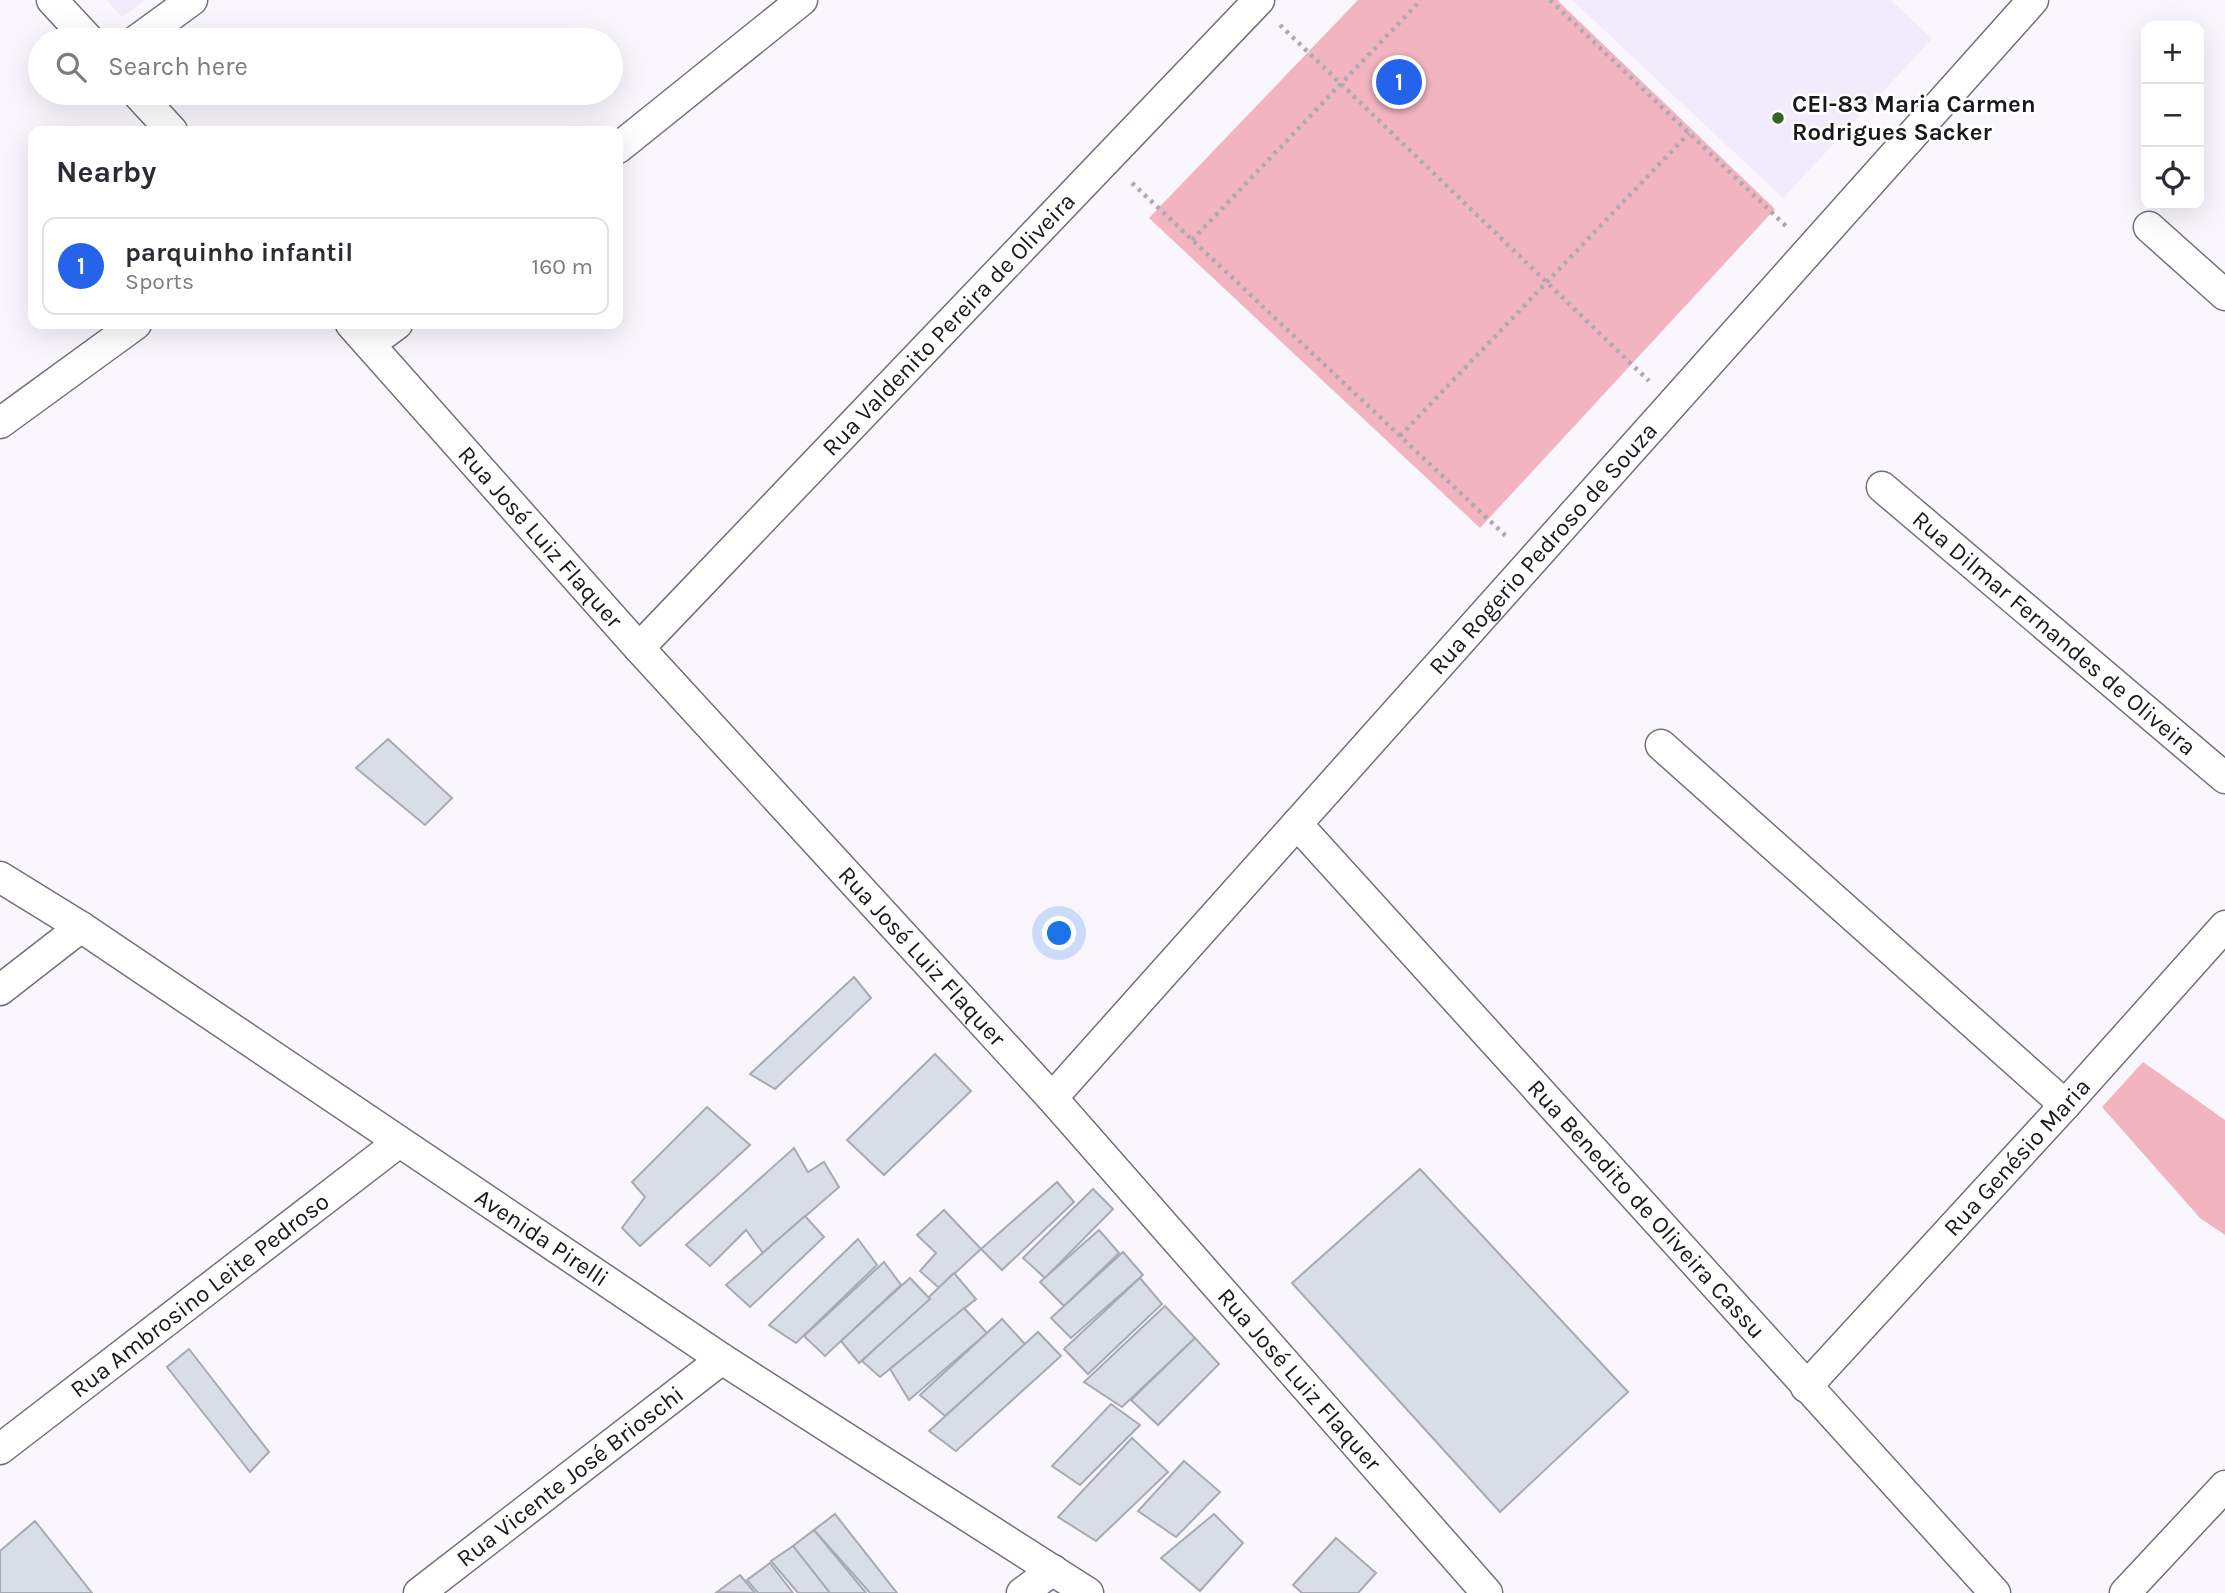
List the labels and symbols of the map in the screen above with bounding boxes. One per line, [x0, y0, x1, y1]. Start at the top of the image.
pin: 1 [1376, 56, 1422, 108]
place label: CEI-83 Maria Carmen Rodrigues Sacker [1792, 90, 2036, 146]
marker: CEI-83 Maria Carmen Rodrigues Sacker [1770, 110, 1786, 126]
street label: Rua Valdenito Pereira de Oliveira [816, 187, 1081, 462]
street label: Rua Rogerio Pedroso de Souza [1423, 416, 1663, 680]
street label: Rua José Luiz Flaquer [452, 440, 629, 634]
street label: Rua Dilmar Fernandes de Oliveira [1907, 505, 2202, 761]
street label: Rua José Luiz Flaquer [833, 861, 1012, 1052]
your location [1042, 916, 1076, 950]
street label: Rua Genésio Maria [1938, 1072, 2096, 1242]
street label: Rua Benedito de Oliveira Cassu [1522, 1074, 1771, 1344]
street label: Avenida Pirelli [470, 1183, 614, 1292]
street label: Rua Ambrosino Leite Pedroso [65, 1187, 335, 1404]
street label: Rua José Luiz Flaquer [1212, 1282, 1387, 1477]
street label: Rua Vicente José Brioschi [451, 1380, 689, 1573]

